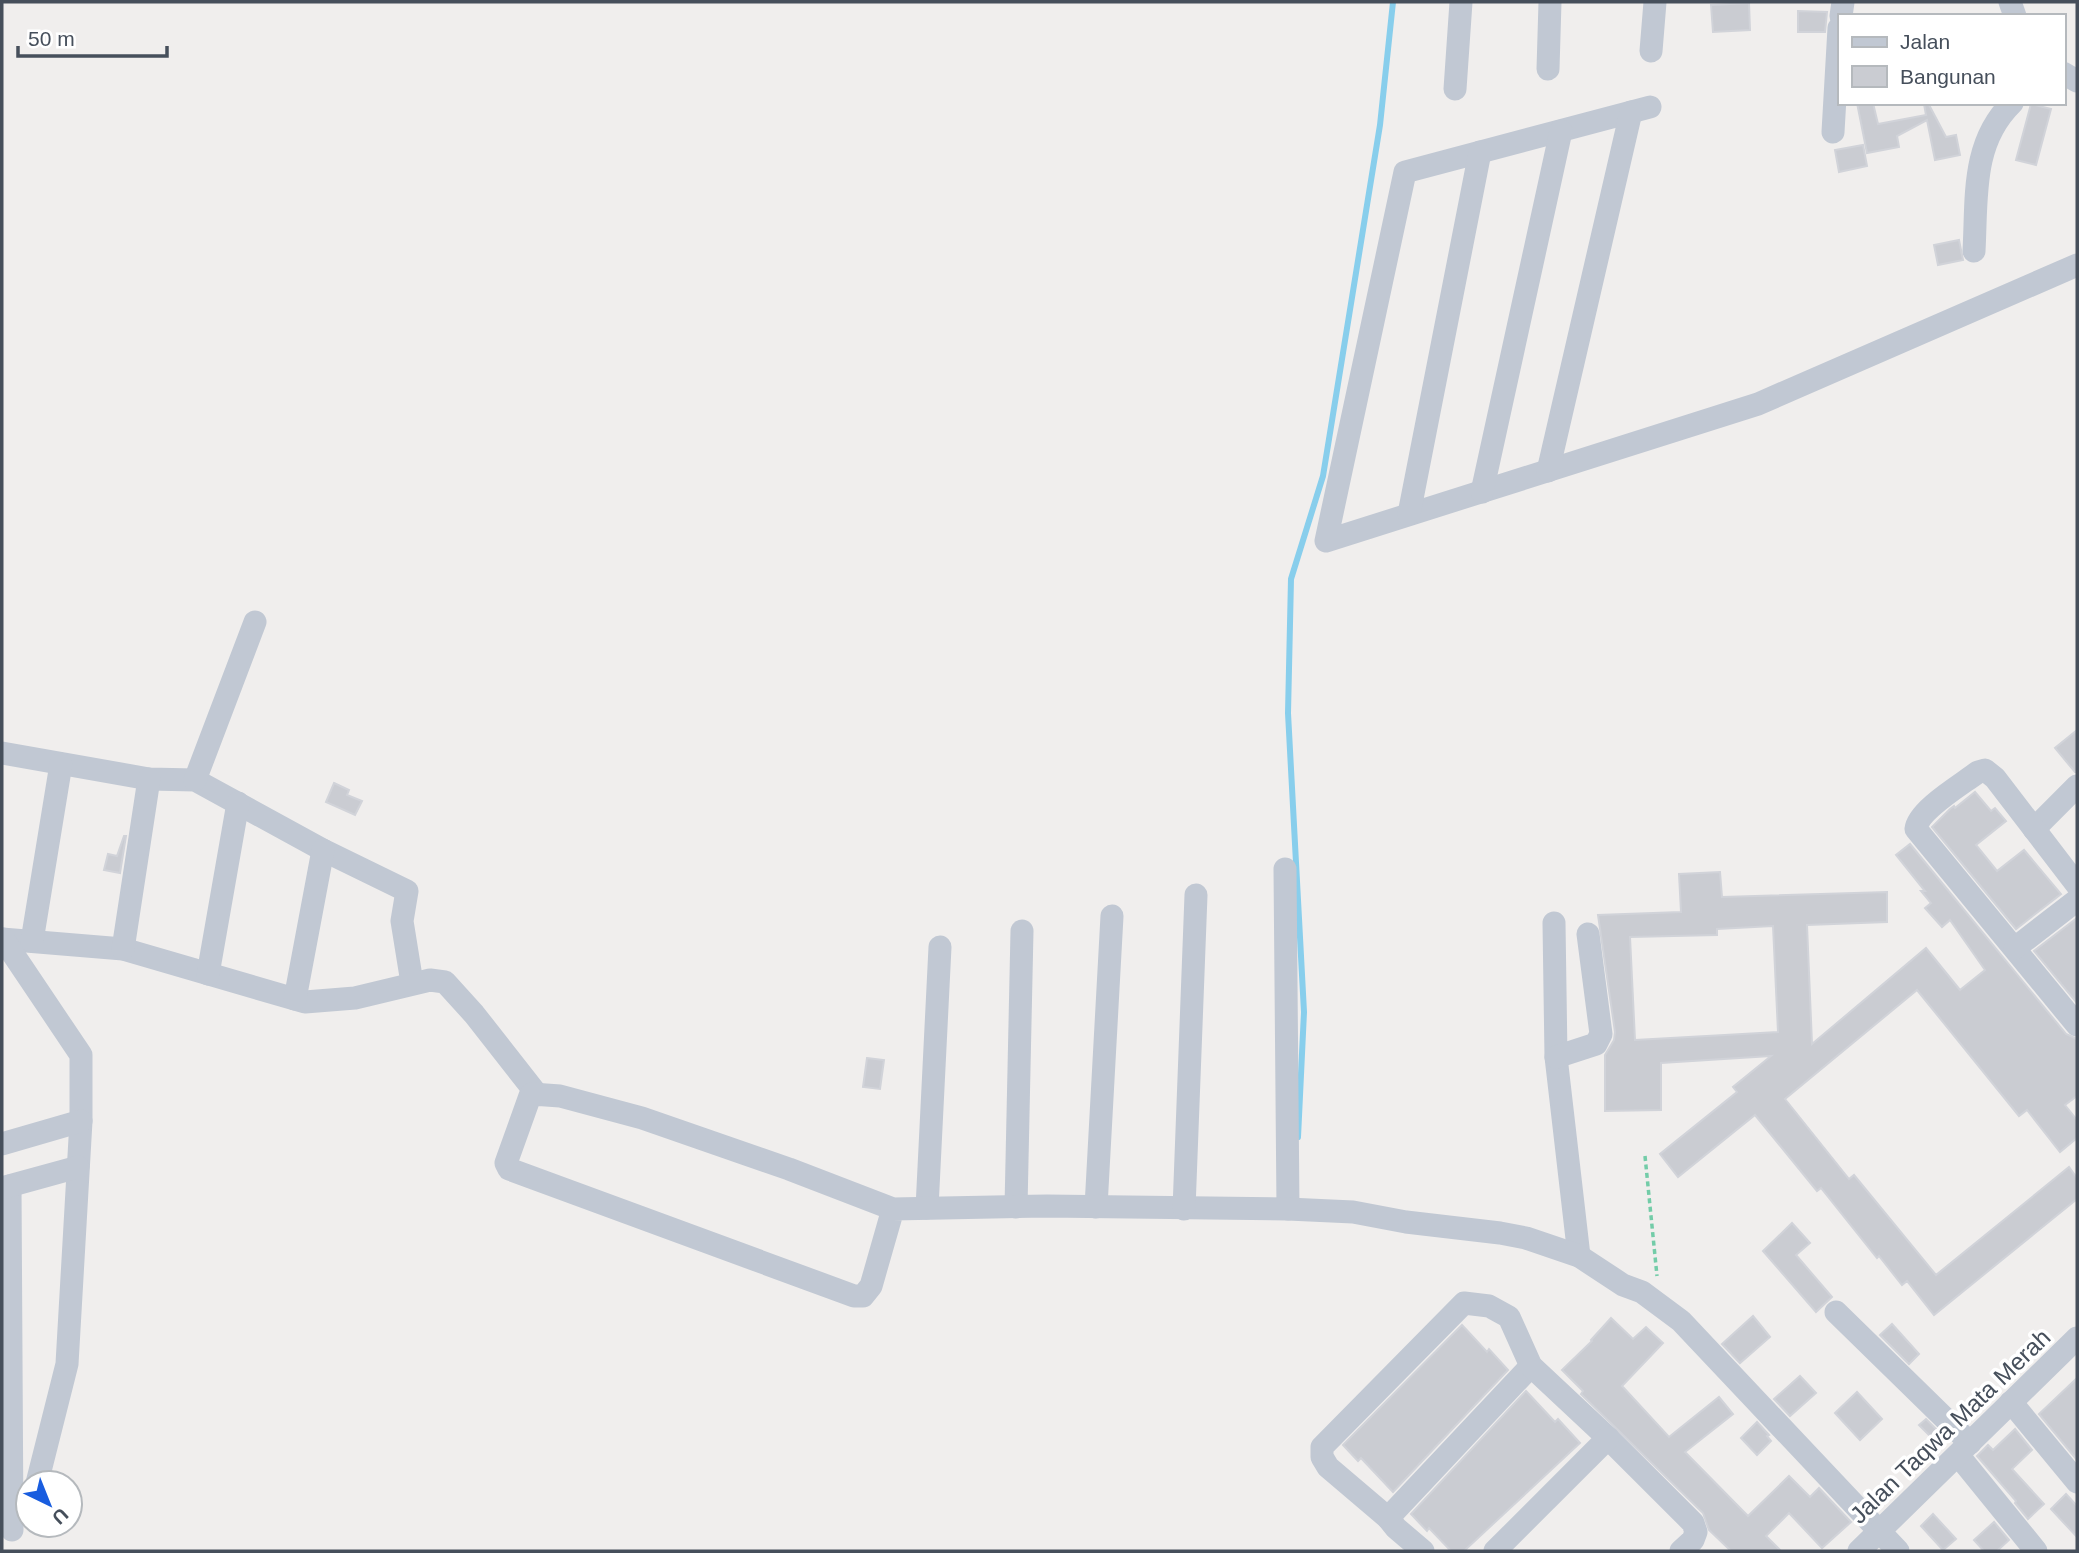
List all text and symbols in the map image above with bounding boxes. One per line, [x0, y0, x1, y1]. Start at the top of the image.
scale bar [18, 14, 166, 58]
legend [1838, 14, 2065, 105]
text: 50 m [28, 27, 75, 50]
text: Jalan [1900, 30, 1950, 53]
text: Bangunan [1900, 65, 1996, 88]
street label: Jalan Taqwa Mata Merah [1844, 1323, 2056, 1529]
north arrow [14, 1469, 84, 1539]
text: U [48, 1504, 72, 1528]

